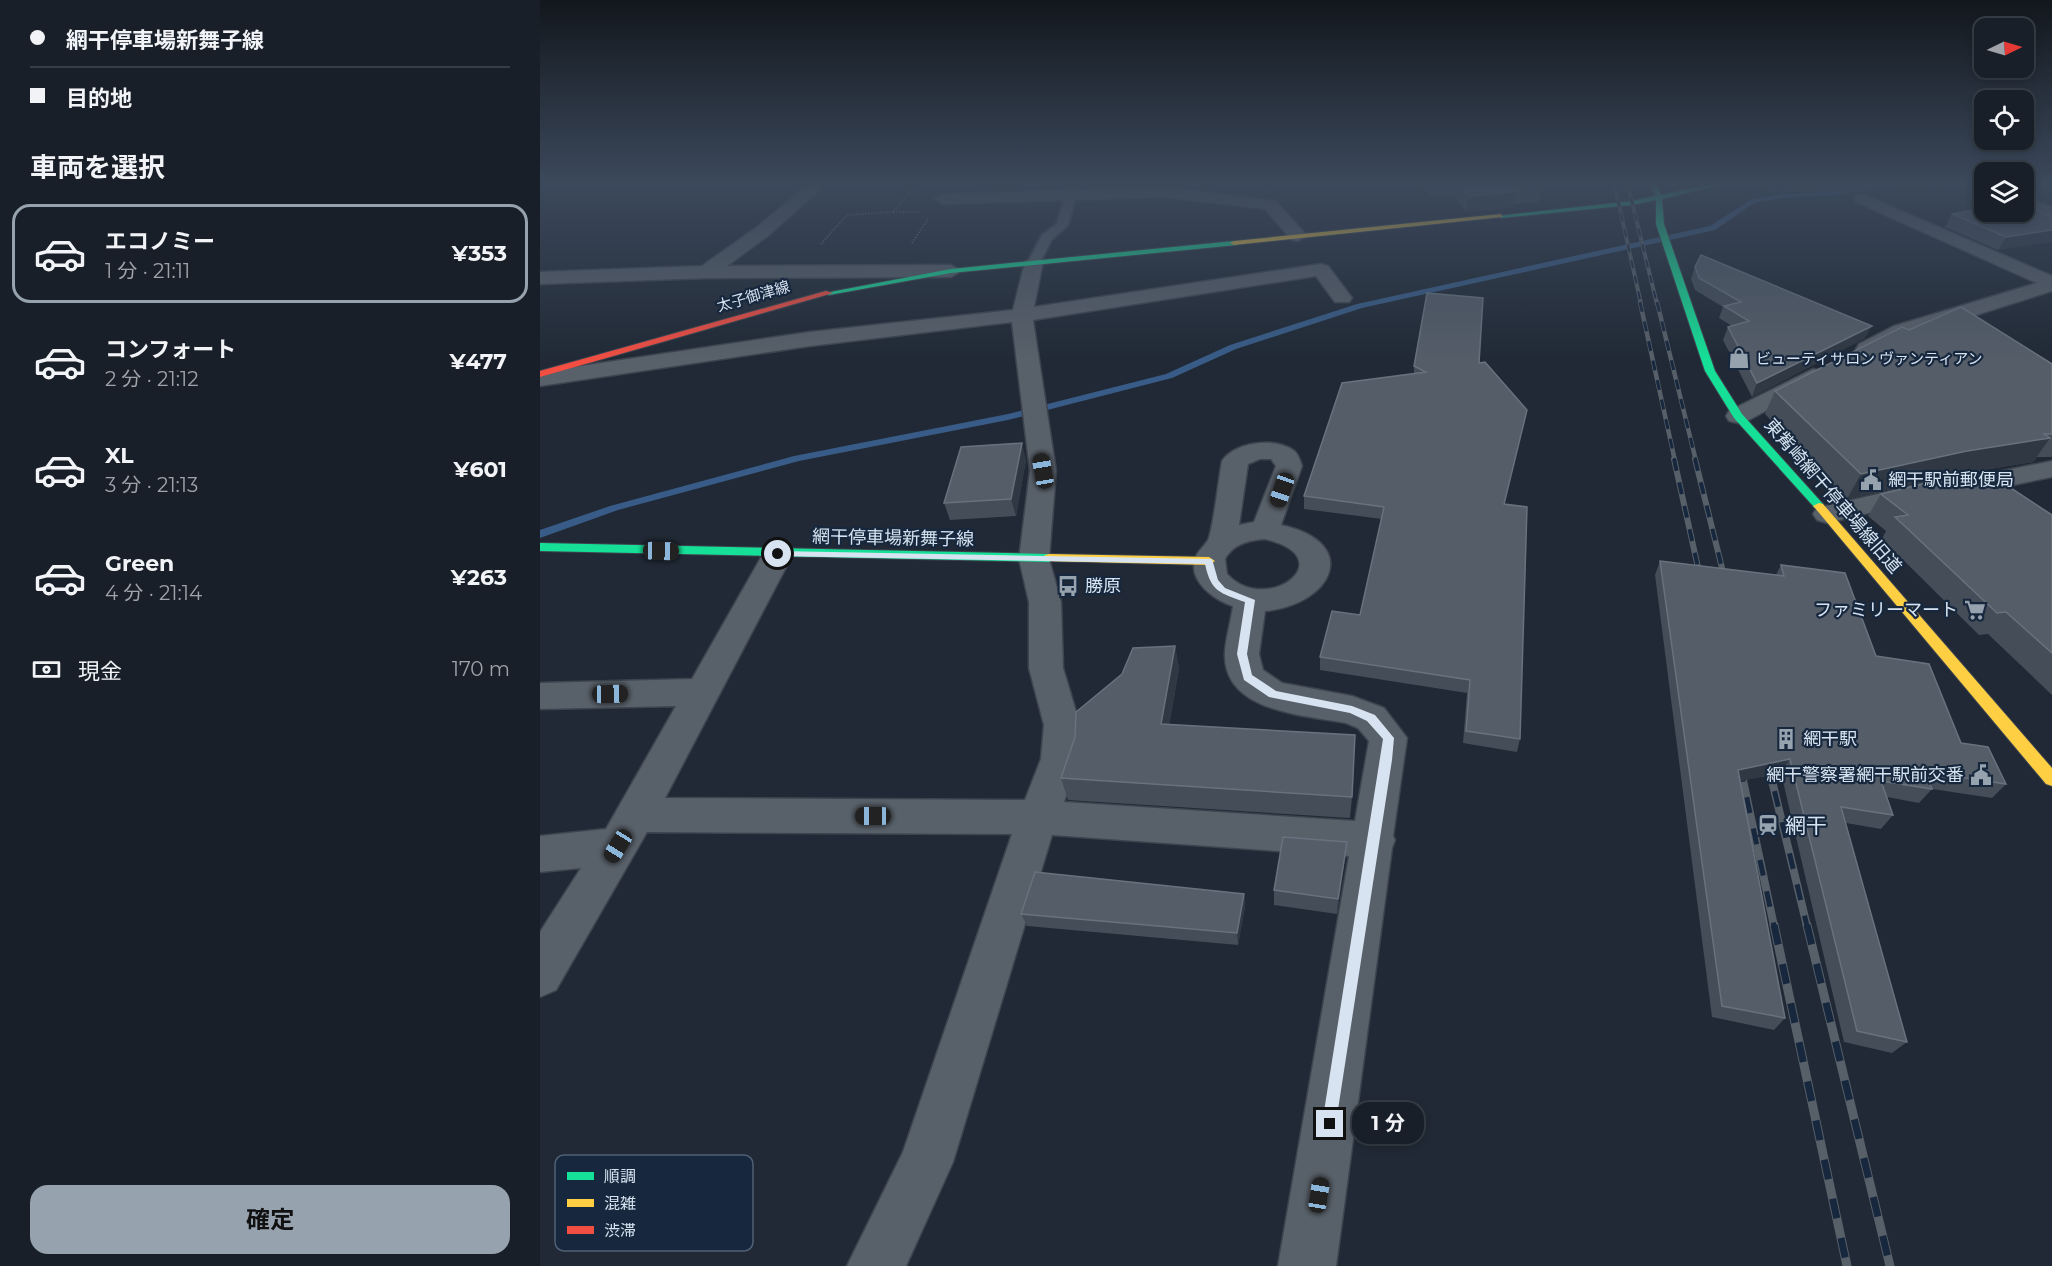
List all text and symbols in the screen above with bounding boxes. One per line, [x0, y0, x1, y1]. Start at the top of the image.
north arrow [1974, 18, 2034, 78]
map controls [1974, 18, 2034, 222]
text: 網干停車場新舞子線 [66, 27, 264, 54]
text: 目的地 [66, 85, 132, 112]
button: locate [1974, 90, 2034, 150]
text: 車両を選択 [30, 151, 165, 184]
button: layers [1974, 162, 2034, 222]
icon: car [33, 227, 87, 281]
text: エコノミー [105, 228, 215, 255]
text: ¥353 [452, 240, 507, 267]
text: 1 分 · 21:11 [105, 259, 190, 283]
street label: 太子御津線 [714, 277, 792, 315]
icon: car [33, 335, 87, 389]
text: コンフォート [105, 336, 236, 363]
shop icon: ビューティサロン ヴァンティアン [1727, 346, 1751, 370]
text: ¥477 [450, 348, 507, 375]
place label: ビューティサロン ヴァンティアン [1756, 349, 1983, 368]
text: 2 分 · 21:12 [105, 367, 199, 391]
street label: 東觜崎網干停車場線旧道 [1760, 414, 1906, 578]
text: XL [105, 442, 134, 469]
icon: car [33, 443, 87, 497]
car [1031, 452, 1055, 490]
text: ¥601 [454, 456, 507, 483]
public building icon: 網干駅前郵便局 [1859, 468, 1883, 492]
place label: 網干駅前郵便局 [1888, 469, 2014, 491]
car [1268, 470, 1296, 510]
text: 3 分 · 21:13 [105, 473, 198, 497]
street label: 網干停車場新舞子線 [812, 526, 974, 550]
route start [764, 540, 791, 567]
car [643, 542, 679, 560]
text: Green [105, 550, 174, 577]
icon: car [33, 551, 87, 605]
text: ¥263 [451, 564, 507, 591]
bus stop icon: 勝原 [1056, 574, 1080, 598]
place label: 勝原 [1085, 575, 1121, 597]
text: 4 分 · 21:14 [105, 581, 202, 605]
supermarket icon: ファミリーマート [1963, 598, 1987, 622]
place label: ファミリーマート [1814, 599, 1958, 621]
icon: cash [30, 653, 63, 686]
text: 170 m [452, 657, 510, 681]
text: 現金 [78, 658, 122, 685]
car [592, 685, 628, 703]
building icon: 網干駅 [1774, 727, 1798, 751]
place label: 網干駅 [1803, 728, 1857, 750]
public building icon: 網干警察署網干駅前交番 [1969, 763, 1993, 787]
place label: 網干警察署網干駅前交番 [1766, 764, 1964, 786]
car [855, 807, 891, 825]
station icon: 網干 [1756, 813, 1780, 837]
place label: 網干 [1785, 813, 1827, 838]
car [601, 826, 635, 866]
callout: 1 分 [1351, 1103, 1423, 1145]
route end [1316, 1110, 1343, 1137]
text: 1 分 [1371, 1111, 1405, 1135]
legend [555, 1155, 753, 1251]
text: 順調 [604, 1167, 636, 1186]
car [1307, 1176, 1331, 1214]
button: 確定 [30, 1185, 510, 1254]
text: 混雑 [604, 1194, 636, 1213]
text: 渋滞 [604, 1221, 636, 1240]

